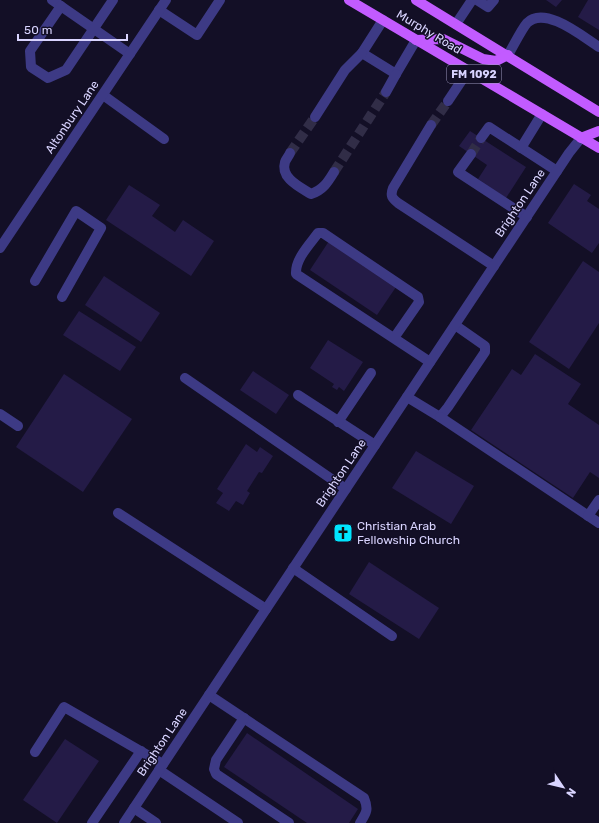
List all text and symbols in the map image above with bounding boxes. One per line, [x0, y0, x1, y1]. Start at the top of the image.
street label: Murphy Road [394, 7, 464, 57]
scale bar [18, 16, 127, 42]
text: 50 m [24, 23, 52, 37]
road number: FM 1092 [447, 65, 501, 83]
street label: Altonbury Lane [42, 77, 102, 156]
street label: Brighton Lane [492, 166, 548, 240]
street label: Brighton Lane [313, 436, 369, 510]
place label: Christian Arab Fellowship Church [357, 519, 460, 547]
church icon: Christian Arab Fellowship Church [332, 522, 354, 544]
street label: Brighton Lane [134, 705, 190, 779]
north arrow [543, 767, 583, 807]
text: N [563, 785, 578, 799]

